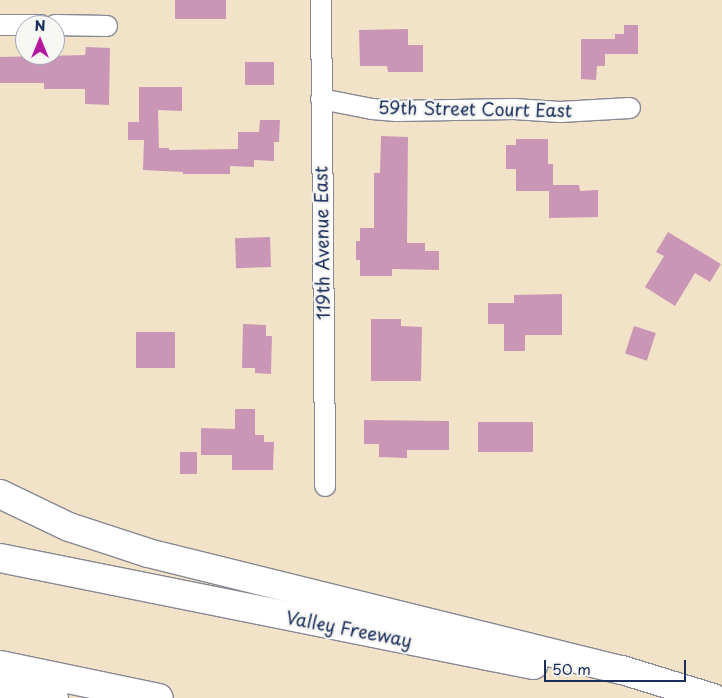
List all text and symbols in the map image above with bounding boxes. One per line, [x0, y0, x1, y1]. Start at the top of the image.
north arrow [15, 15, 65, 65]
text: N [34, 15, 46, 36]
street label: 59th Street Court East [376, 96, 574, 122]
street label: 119th Avenue East [310, 166, 334, 320]
street label: Valley Freeway [283, 606, 415, 652]
scale bar [547, 650, 690, 682]
text: 50 m [552, 657, 591, 680]

